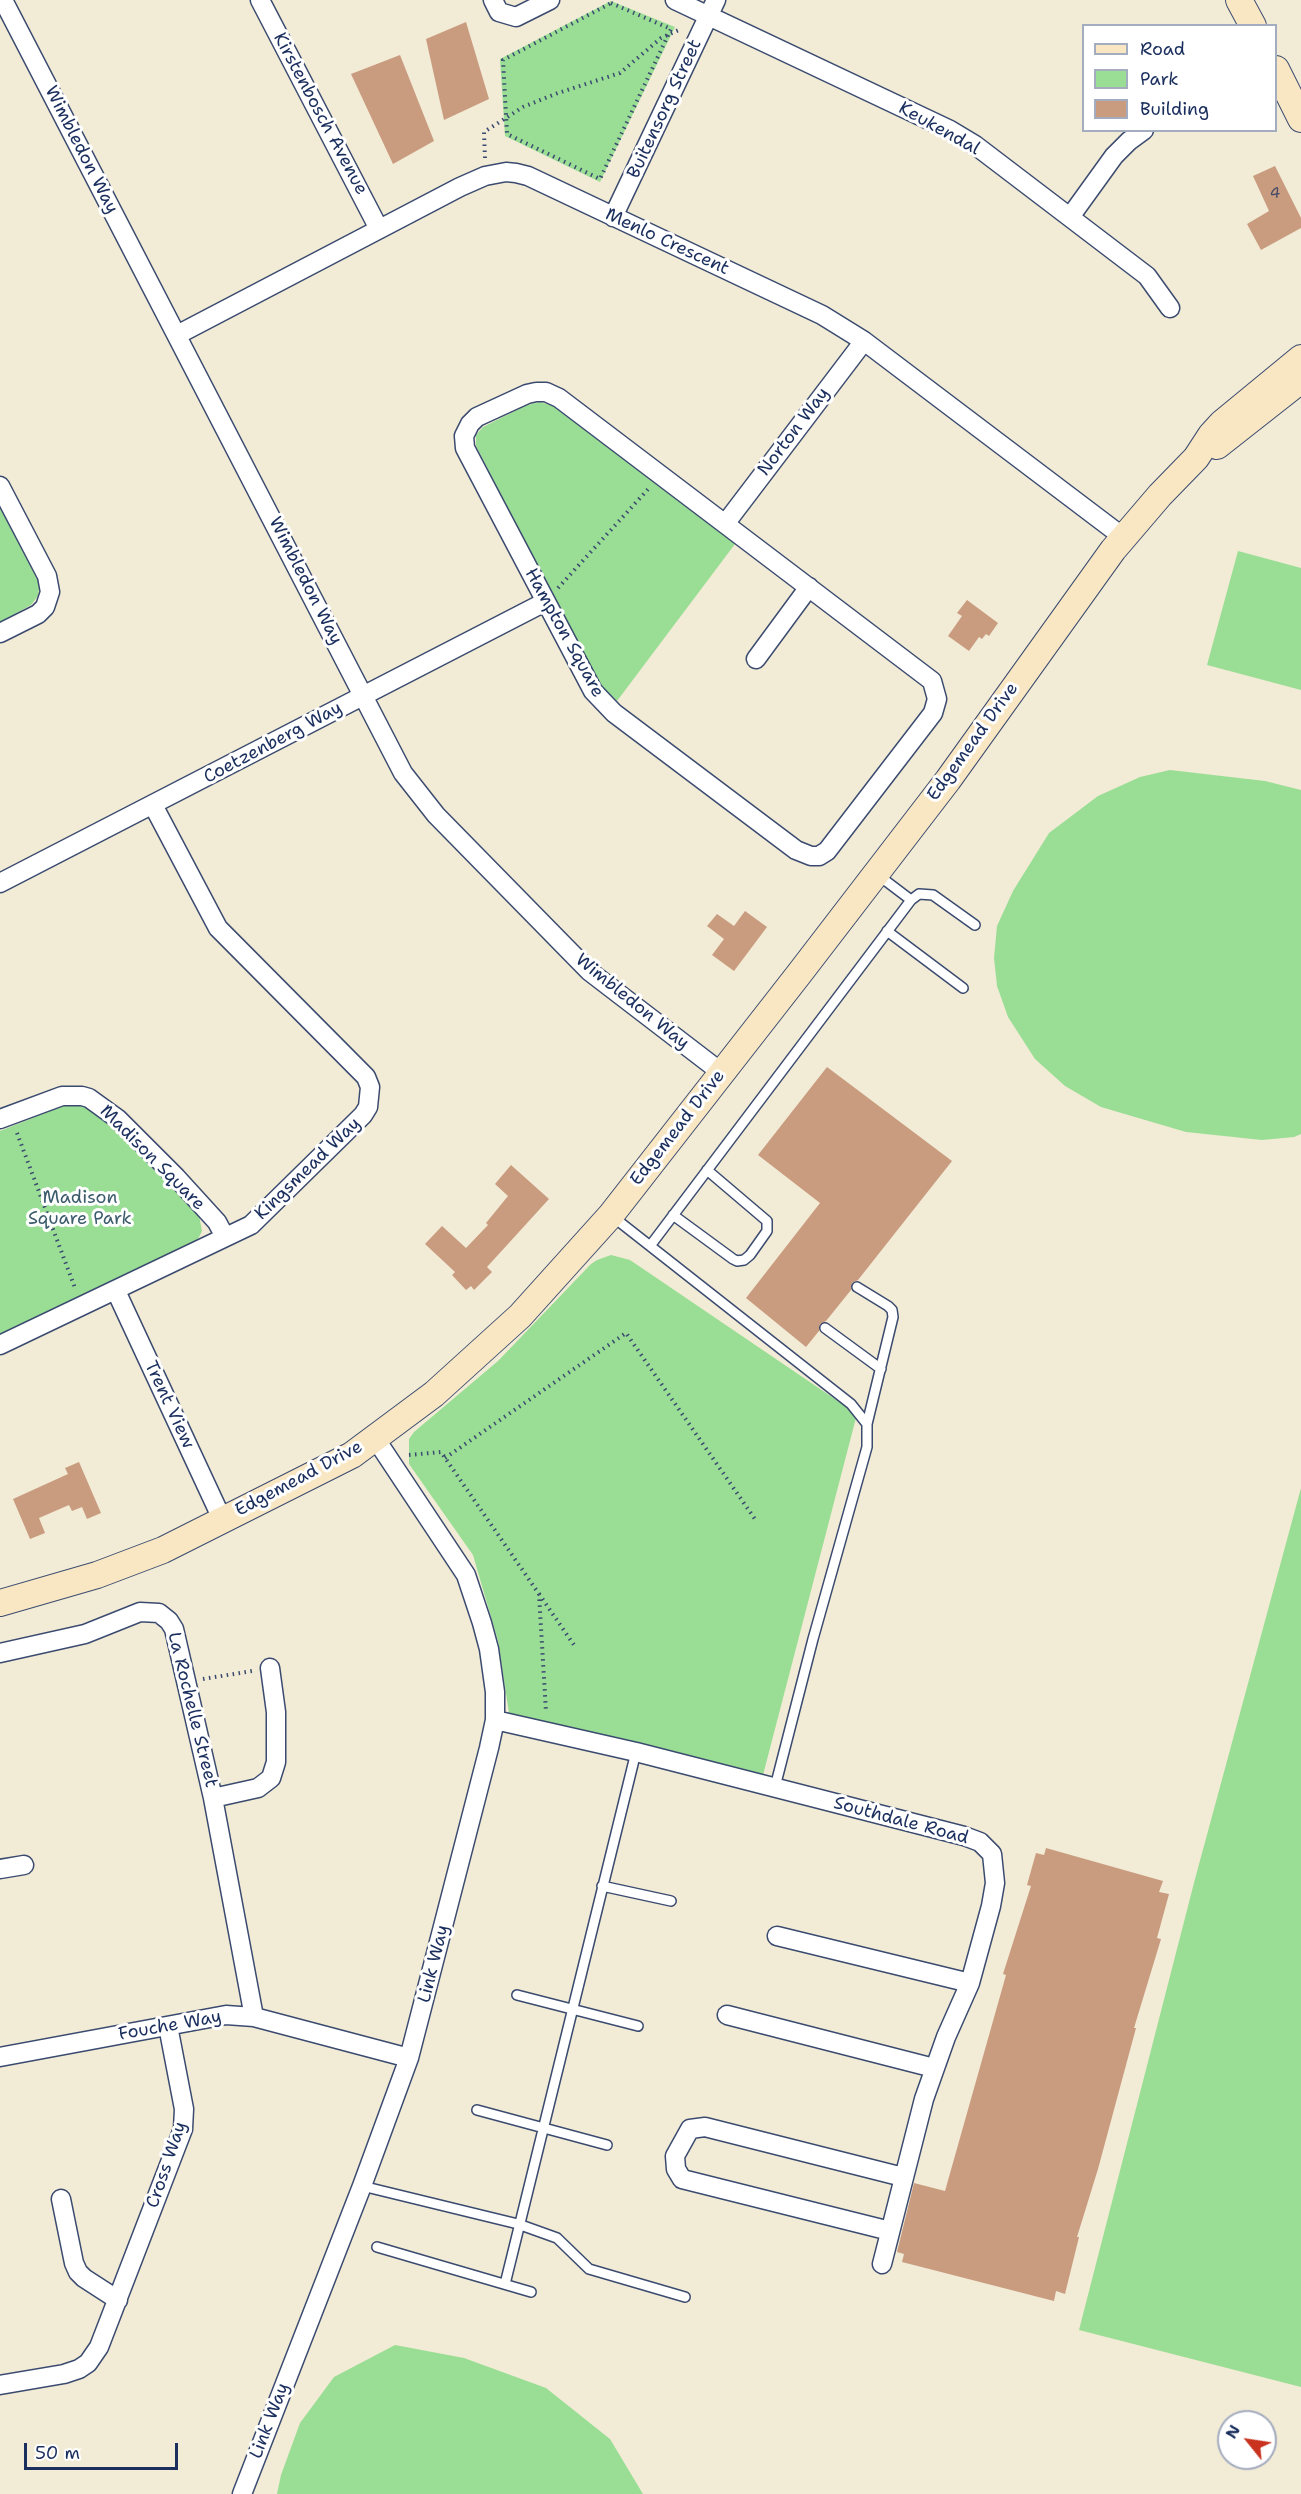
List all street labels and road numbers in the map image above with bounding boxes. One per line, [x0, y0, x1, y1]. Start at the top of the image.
street label: Kirstenbosch Avenue [268, 29, 372, 199]
street label: Buitensorg Street [623, 36, 707, 182]
street label: Wimbledon Way [39, 83, 123, 217]
street label: Keukendal [894, 98, 984, 160]
street label: Menlo Crescent [602, 204, 732, 280]
street label: Norton Way [754, 383, 834, 481]
street label: Wimbledon Way [263, 514, 347, 648]
street label: Hampton Square [520, 565, 608, 701]
street label: Edgemead Drive [923, 679, 1023, 805]
street label: Coetzenberg Way [200, 697, 346, 789]
street label: Wimbledon Way [571, 949, 693, 1055]
street label: Edgemead Drive [626, 1066, 730, 1190]
street label: Madison Square [95, 1101, 209, 1215]
street label: Kingsmead Way [251, 1113, 365, 1225]
street label: Trent View [139, 1358, 199, 1452]
street label: Edgemead Drive [232, 1436, 366, 1522]
street label: La Rochelle Street [162, 1630, 222, 1790]
street label: Southdale Road [831, 1793, 971, 1849]
street label: Link Way [414, 1923, 454, 2005]
street label: Fouche Way [117, 2006, 223, 2046]
street label: Cross Way [142, 2119, 192, 2211]
street label: Link Way [246, 2380, 294, 2462]

